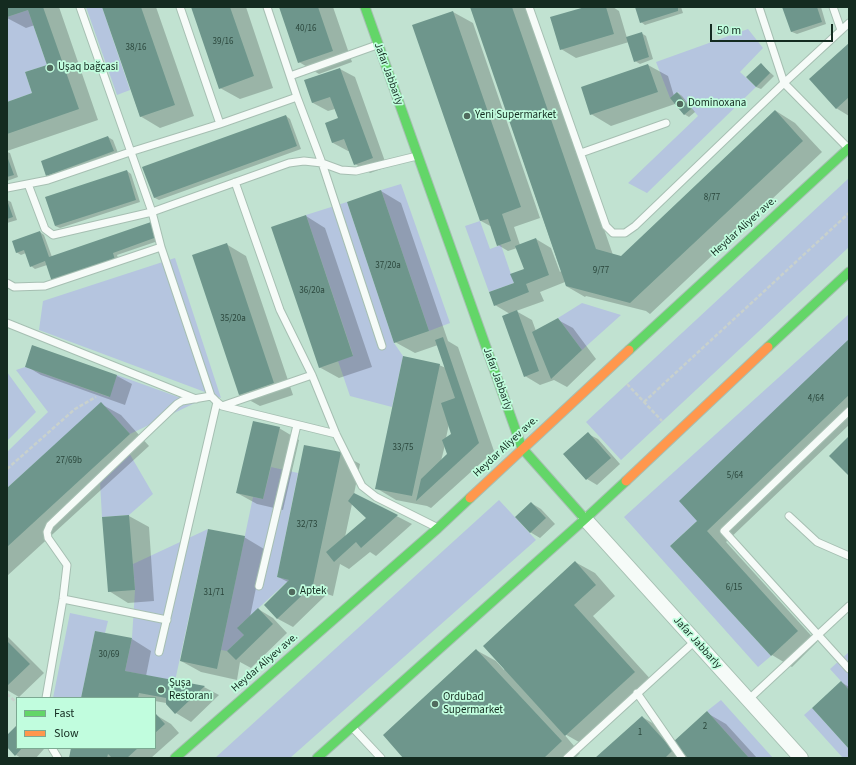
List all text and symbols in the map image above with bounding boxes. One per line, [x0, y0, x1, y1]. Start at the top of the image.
scale bar [712, 16, 835, 42]
text: 50 m [717, 22, 741, 39]
house number: 40/16 [295, 24, 317, 34]
house number: 39/16 [212, 37, 234, 47]
street label: Jafar Jabbarly [371, 41, 405, 107]
house number: 38/16 [125, 43, 147, 53]
place label: Uşaq bağçasi [58, 61, 118, 75]
marker: Uşaq bağçasi [45, 63, 55, 73]
place label: Dominoxana [688, 97, 746, 111]
marker: Dominoxana [675, 99, 685, 109]
place label: Yeni Supermarket [475, 109, 556, 123]
marker: Yeni Supermarket [462, 111, 472, 121]
house number: 8/77 [704, 193, 720, 203]
street label: Heydar Aliyev ave. [708, 194, 780, 260]
house number: 37/20a [375, 261, 401, 271]
house number: 9/77 [593, 266, 609, 276]
house number: 36/20a [299, 286, 325, 296]
house number: 35/20a [220, 314, 246, 324]
street label: Jafar Jabbarly [480, 346, 514, 412]
house number: 4/64 [808, 394, 824, 404]
street label: Heydar Aliyev ave. [471, 414, 541, 480]
house number: 33/75 [392, 443, 414, 453]
house number: 27/69b [56, 456, 82, 466]
house number: 5/64 [727, 471, 743, 481]
house number: 32/73 [296, 520, 318, 530]
house number: 6/15 [726, 583, 742, 593]
place label: Aptek [300, 585, 326, 599]
marker: Aptek [287, 587, 297, 597]
house number: 31/71 [203, 588, 225, 598]
street label: Jafar Jabbarly [670, 614, 724, 672]
street label: Heydar Aliyev ave. [229, 631, 301, 695]
house number: 30/69 [98, 650, 120, 660]
place label: Şuşa Restoranı [169, 677, 212, 703]
marker: Şuşa Restoranı [156, 685, 166, 695]
place label: Ordubad Supermarket [443, 691, 503, 717]
legend [16, 697, 156, 749]
marker: Ordubad Supermarket [430, 699, 440, 709]
text: Fast [54, 705, 74, 722]
house number: 2 [703, 722, 707, 732]
text: Slow [54, 725, 79, 742]
house number: 1 [638, 728, 642, 738]

